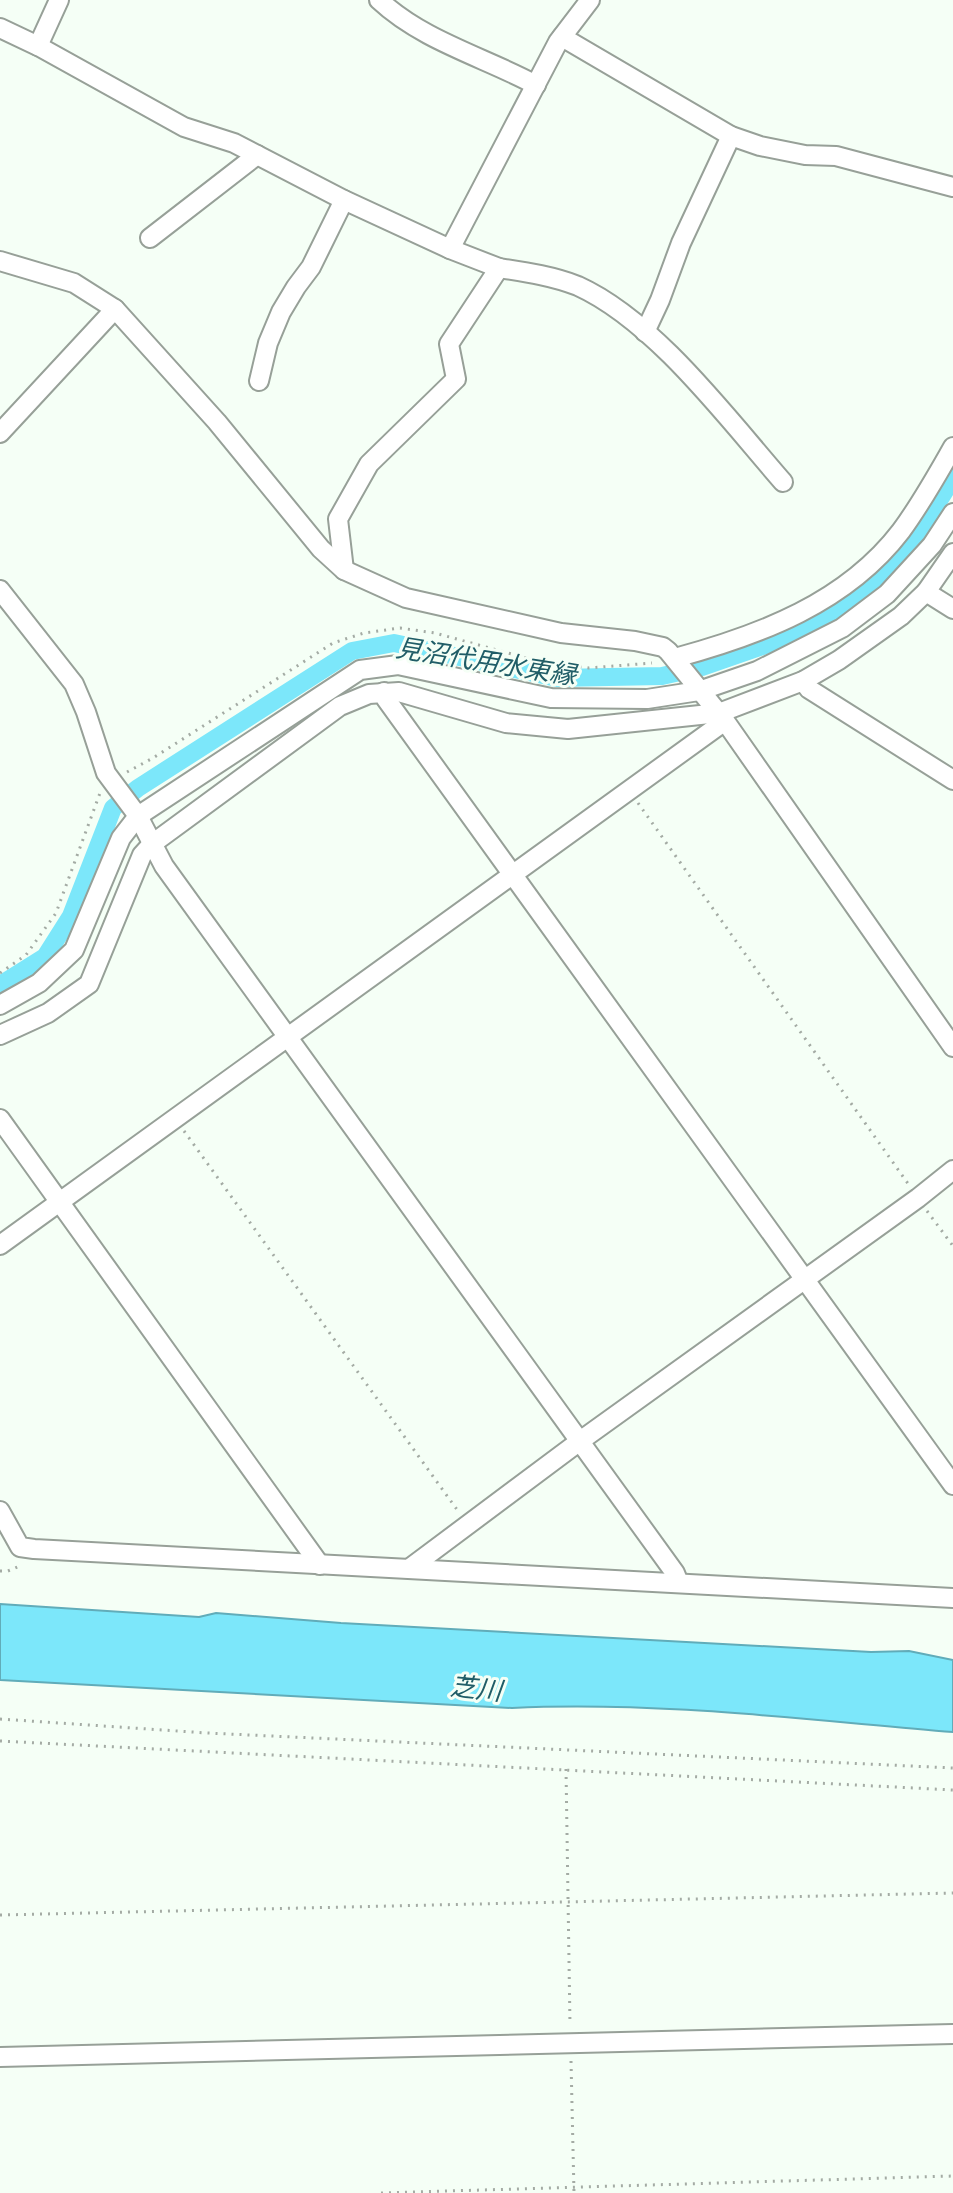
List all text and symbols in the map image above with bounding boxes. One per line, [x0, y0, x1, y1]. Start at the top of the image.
water label: 見沼代用水東縁 [394, 631, 581, 691]
water label: 芝川 [449, 1670, 506, 1706]

